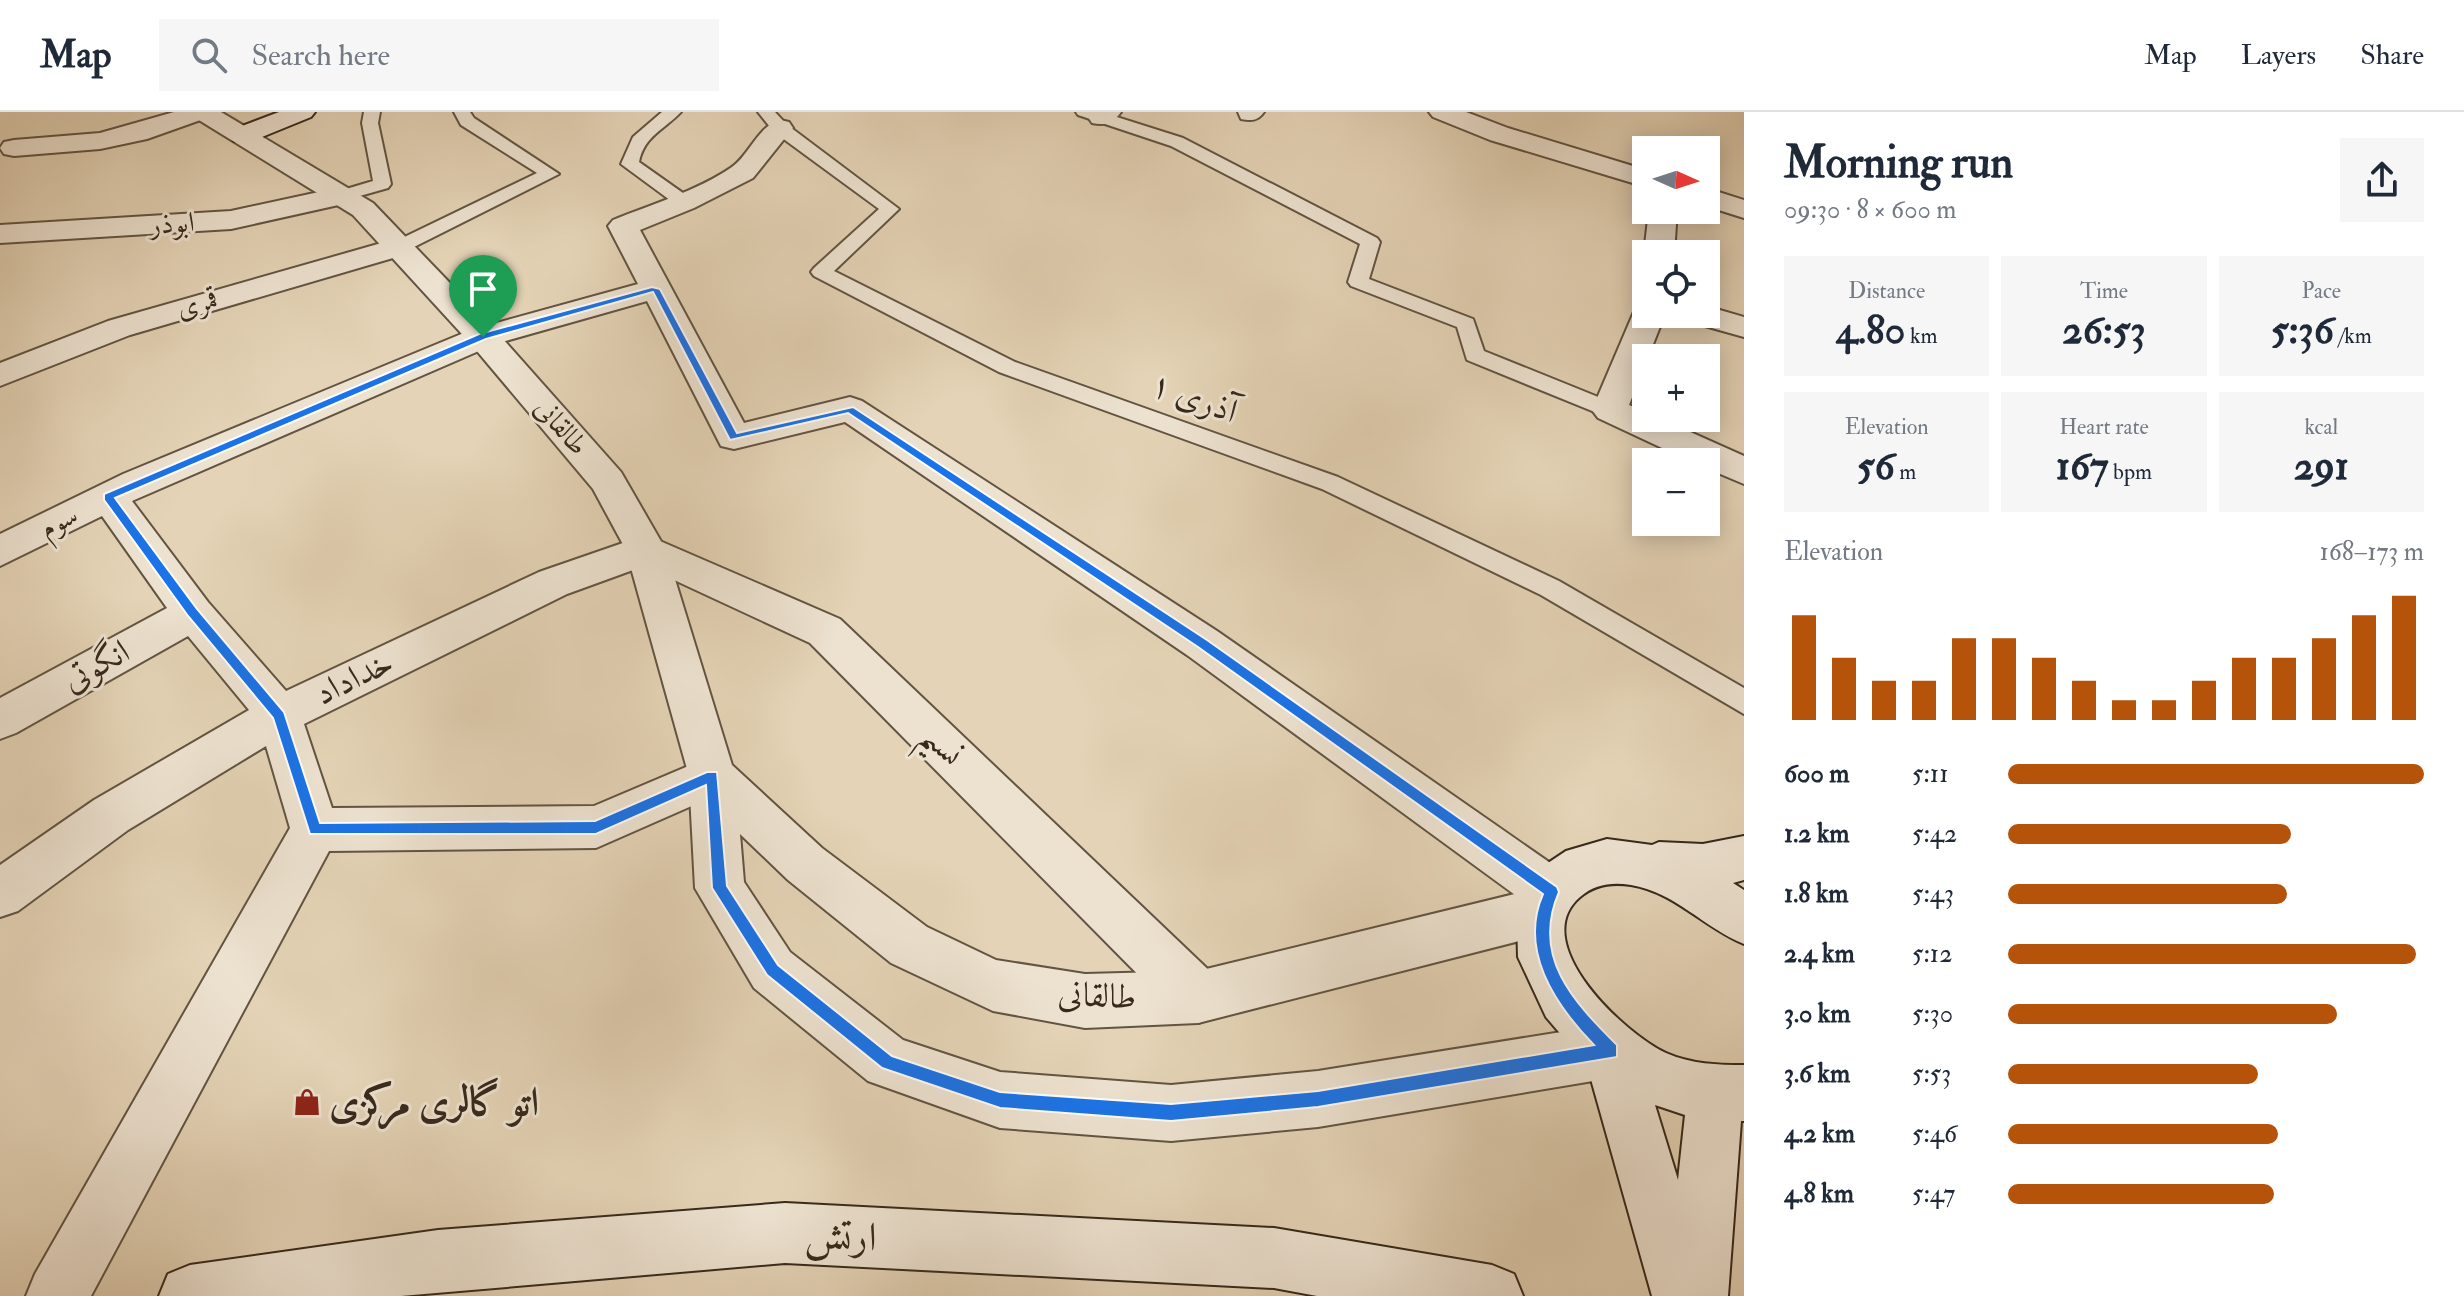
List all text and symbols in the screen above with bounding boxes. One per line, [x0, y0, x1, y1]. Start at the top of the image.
search box [159, 19, 719, 91]
text: Map [40, 31, 111, 79]
icon: search [187, 33, 231, 77]
text: Search here [251, 37, 390, 74]
text: Map [2144, 38, 2197, 73]
text: Layers [2241, 38, 2316, 73]
text: Share [2360, 38, 2424, 73]
north arrow [1632, 136, 1720, 224]
map controls [1632, 136, 1720, 536]
text: Morning run [1784, 136, 2013, 191]
button: share [2340, 138, 2424, 222]
text: 09:30 · 8 × 600 m [1784, 194, 1956, 226]
street label: ابوذر [145, 205, 196, 243]
button: locate [1632, 240, 1720, 328]
pin [449, 255, 517, 337]
icon: arrive [461, 267, 505, 311]
text: Distance [1848, 277, 1925, 305]
text: Time [2080, 277, 2128, 305]
text: Pace [2302, 277, 2341, 305]
street label: قمری [172, 281, 222, 327]
text: 4.80 [1836, 305, 1905, 356]
text: 26:53 [2062, 305, 2146, 356]
text: 5:36 [2271, 305, 2334, 356]
text: km [1905, 322, 1937, 350]
text: /km [2334, 322, 2372, 350]
button: + [1632, 344, 1720, 432]
street label: آذری ۱ [1145, 363, 1247, 435]
street label: طالقانی [527, 391, 595, 463]
text: Elevation [1845, 413, 1929, 441]
text: Heart rate [2059, 413, 2149, 441]
text: kcal [2304, 413, 2338, 441]
text: 56 [1857, 441, 1895, 492]
text: 167 [2056, 441, 2108, 492]
text: 291 [2294, 441, 2349, 492]
button: − [1632, 448, 1720, 536]
text: m [1895, 458, 1916, 486]
text: bpm [2108, 458, 2152, 486]
street label: سوم [34, 498, 87, 552]
text: Elevation [1784, 536, 1883, 568]
text: 168–173 m [2320, 536, 2424, 568]
street label: انگوتی [54, 629, 137, 702]
street label: خداداد [308, 641, 400, 715]
street label: نسیم [904, 715, 972, 783]
text: 600 m [1784, 758, 1849, 790]
text: 5:11 [1912, 758, 1948, 790]
text: 1.2 km [1784, 818, 1850, 850]
text: 5:42 [1912, 818, 1957, 850]
text: 1.8 km [1784, 878, 1849, 910]
text: 5:43 [1912, 878, 1954, 910]
text: 2.4 km [1784, 938, 1855, 970]
text: 5:12 [1912, 938, 1952, 970]
street label: طالقانی [1057, 972, 1137, 1020]
text: 3.0 km [1784, 998, 1850, 1030]
text: 5:30 [1912, 998, 1953, 1030]
text: 3.6 km [1784, 1058, 1850, 1090]
text: 5:53 [1912, 1058, 1951, 1090]
place label: اتو گالری مرکزی [329, 1077, 539, 1130]
shop icon: اتو گالری مرکزی [292, 1087, 322, 1117]
text: 4.2 km [1784, 1118, 1855, 1150]
text: 5:46 [1912, 1118, 1957, 1150]
text: 4.8 km [1784, 1178, 1854, 1210]
text: 5:47 [1912, 1178, 1955, 1210]
street label: ارتش [804, 1209, 878, 1264]

